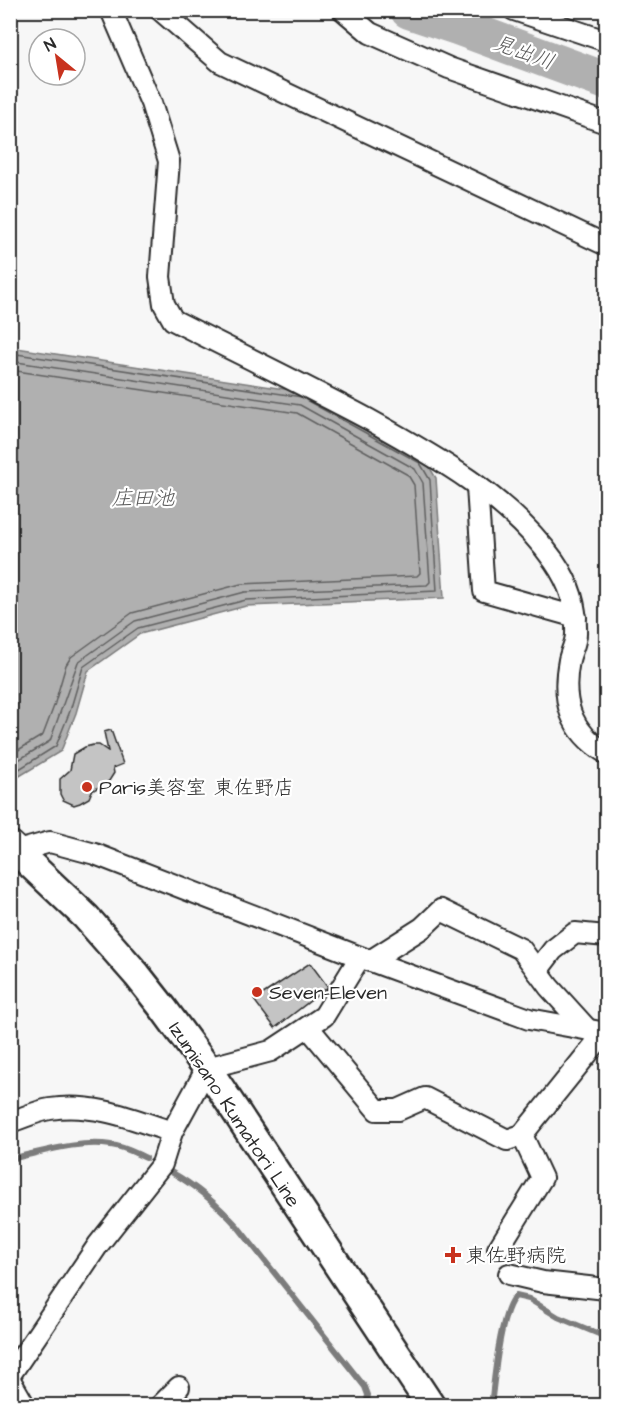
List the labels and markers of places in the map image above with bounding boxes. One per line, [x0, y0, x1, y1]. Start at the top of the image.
place label: Paris美容室 東佐野店 [99, 774, 294, 802]
marker: Paris美容室 東佐野店 [80, 780, 94, 794]
place label: Seven-Eleven [269, 979, 387, 1007]
marker: Seven-Eleven [250, 985, 264, 999]
place label: 東佐野病院 [466, 1242, 566, 1270]
marker: 東佐野病院 [444, 1246, 462, 1264]

